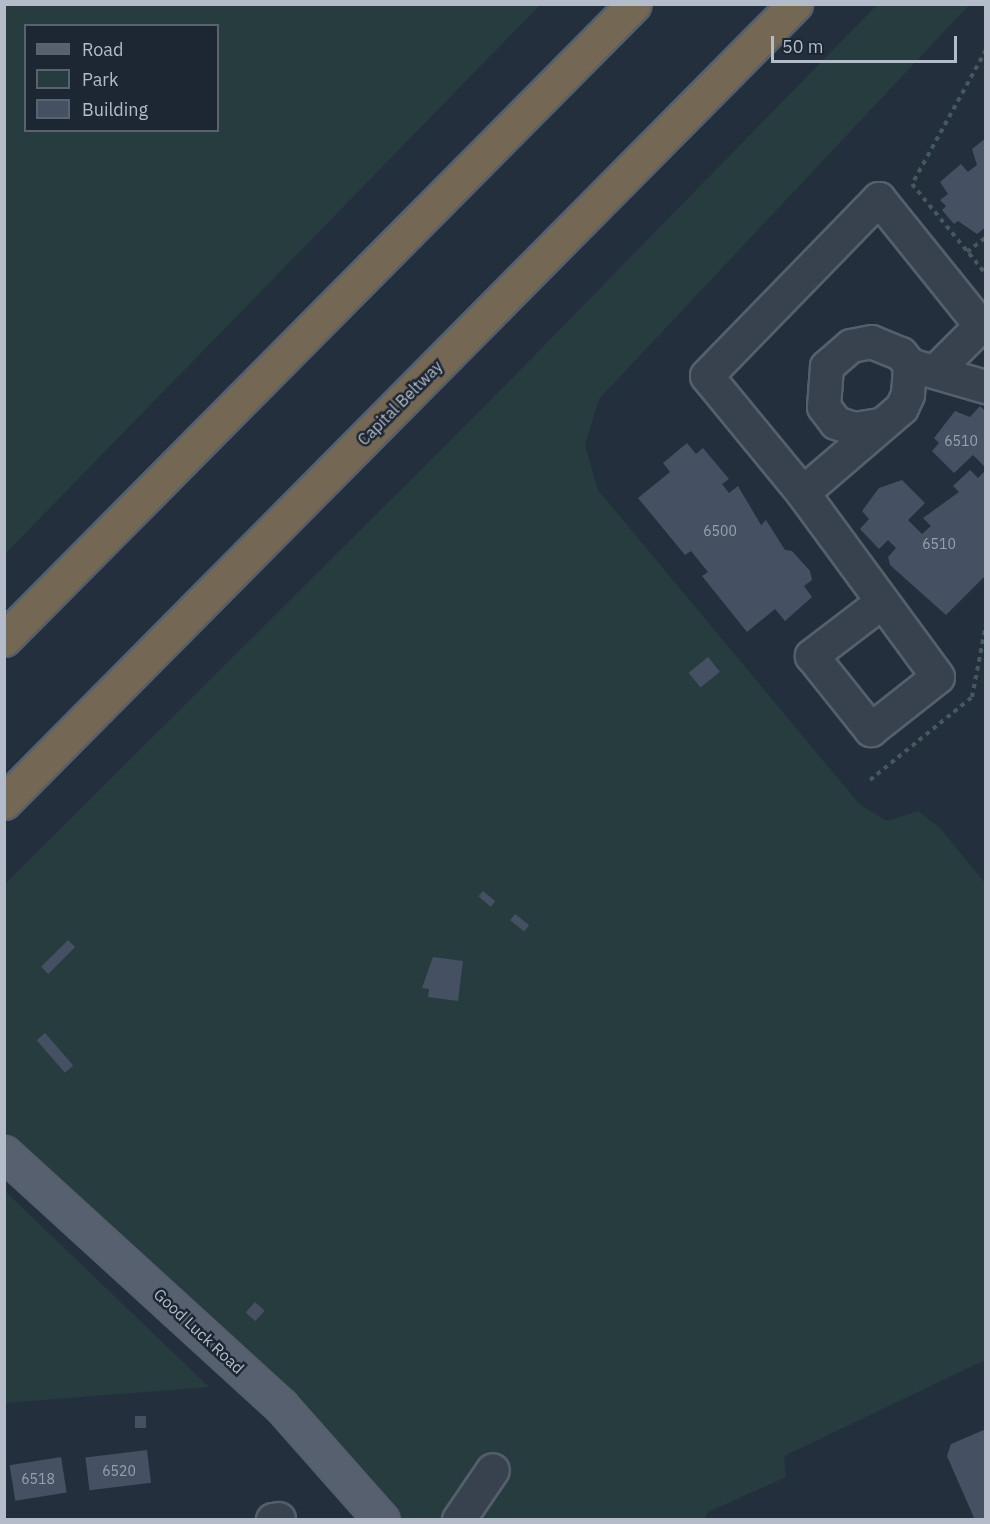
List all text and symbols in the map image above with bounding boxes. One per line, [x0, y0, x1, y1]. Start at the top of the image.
legend [24, 24, 219, 132]
scale bar [774, 24, 960, 62]
text: 50 m [782, 35, 824, 58]
text: Road [82, 38, 123, 61]
text: Park [82, 68, 118, 91]
text: Building [82, 98, 148, 121]
street label: Capital Beltway [354, 357, 446, 449]
house number: 6510 [944, 433, 978, 449]
house number: 6500 [703, 523, 737, 539]
house number: 6510 [922, 536, 956, 552]
street label: Good Luck Road [150, 1284, 248, 1378]
house number: 6520 [102, 1463, 136, 1479]
house number: 6518 [21, 1471, 55, 1487]

